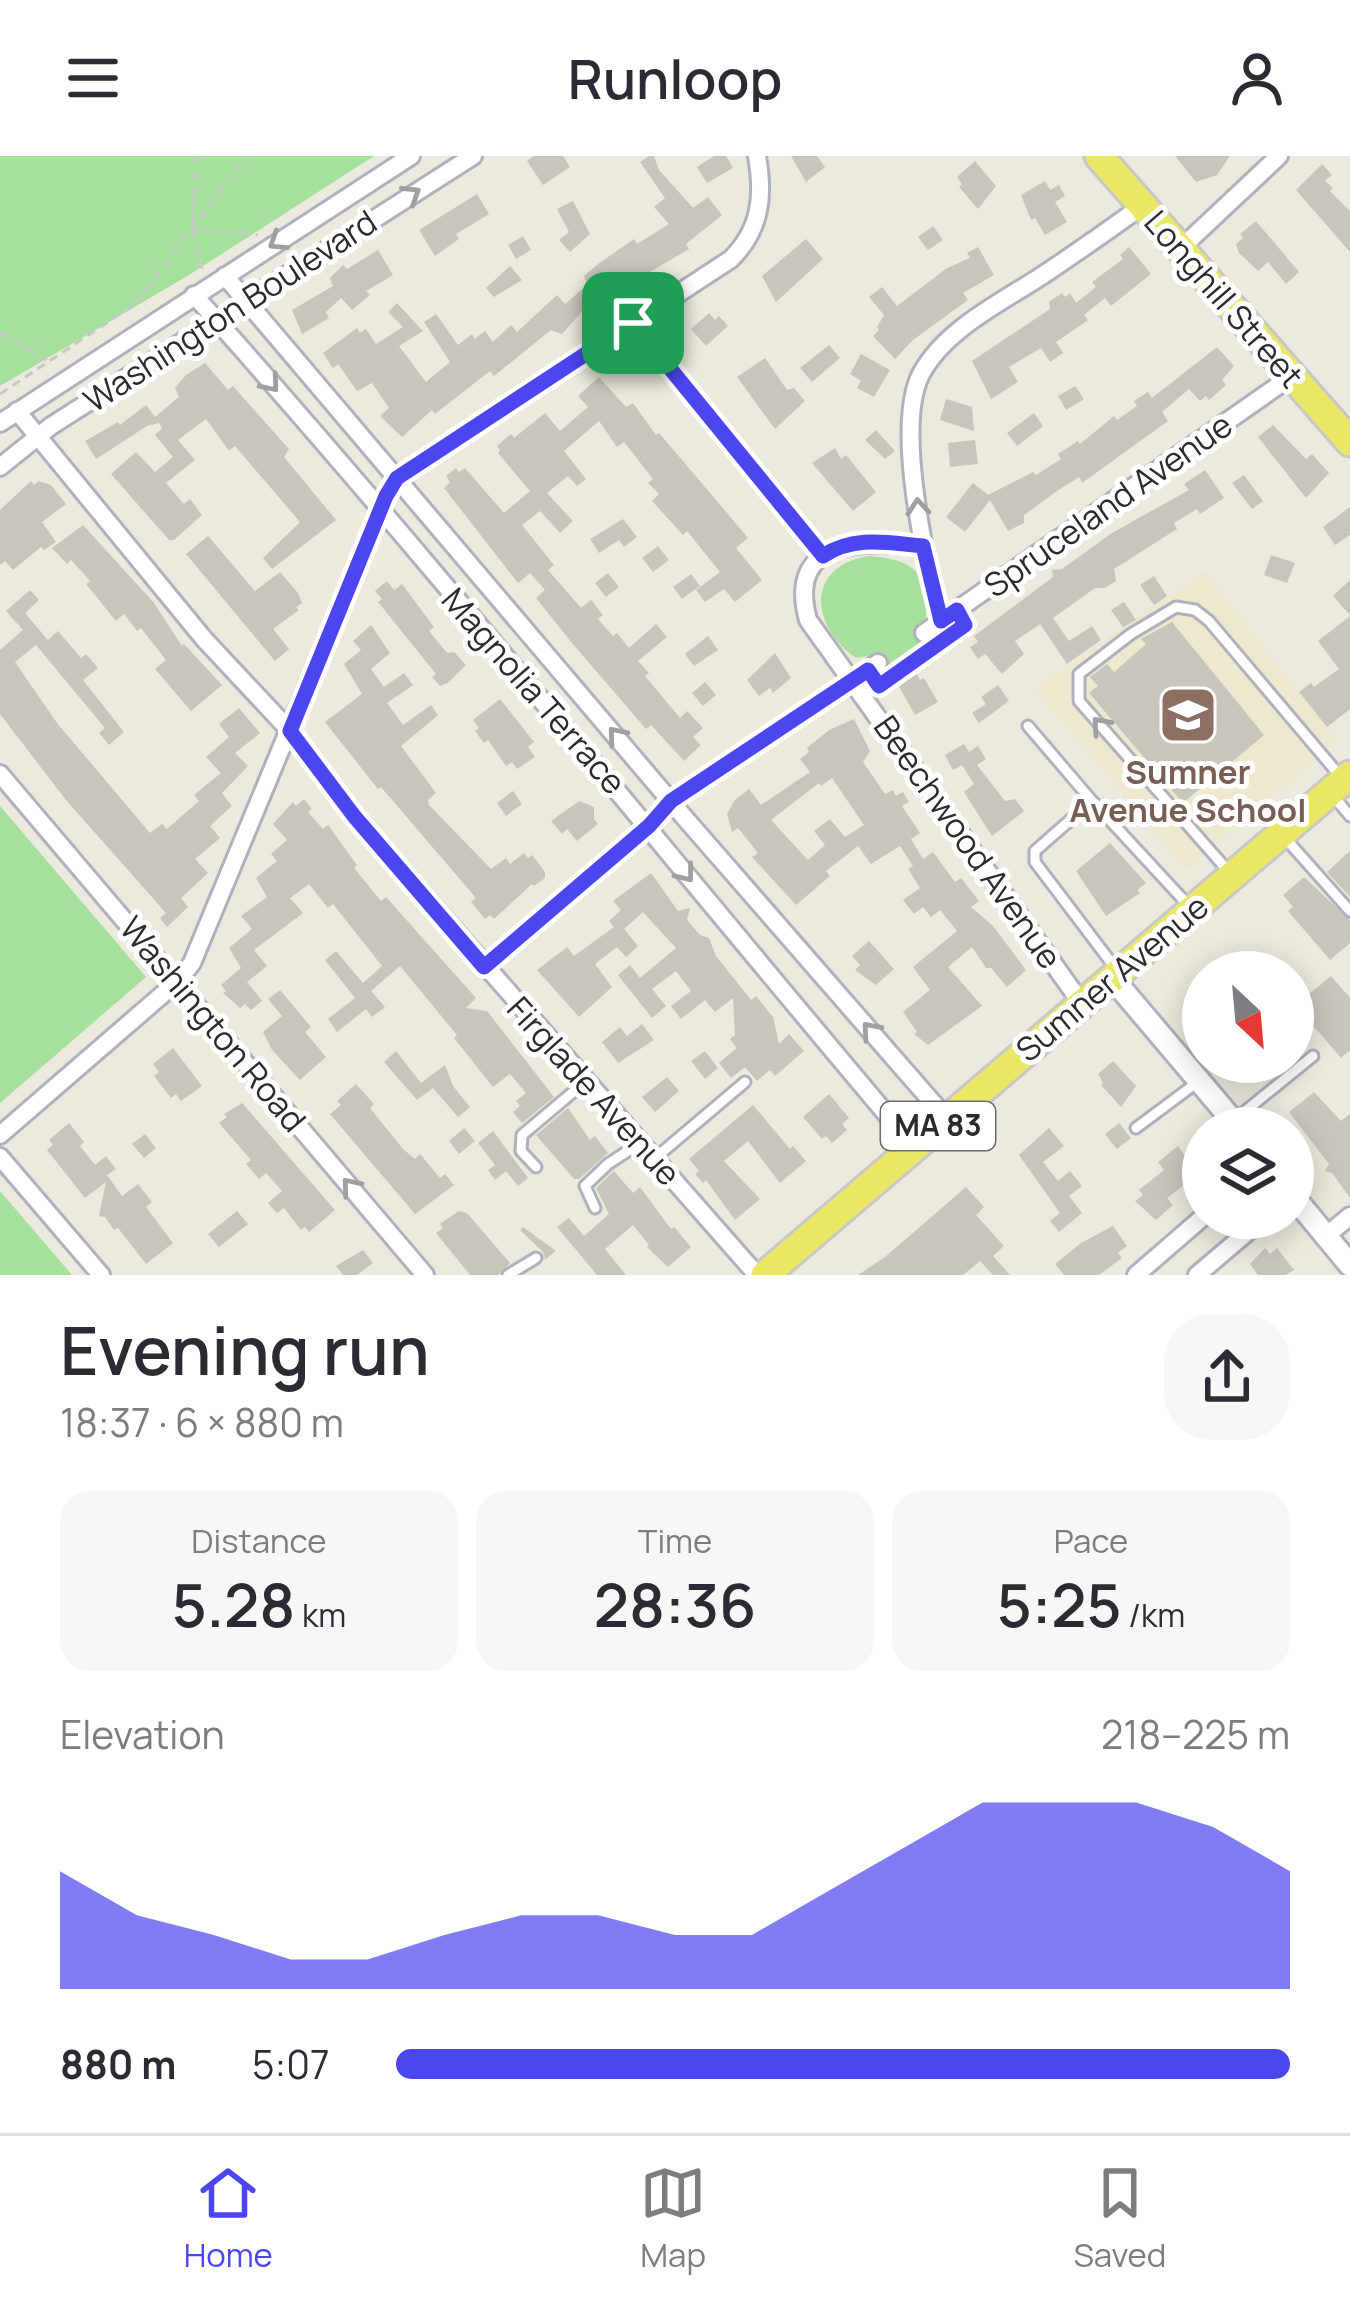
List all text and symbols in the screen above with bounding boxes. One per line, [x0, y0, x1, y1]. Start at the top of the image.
text: Runloop [568, 41, 782, 115]
icon: menu [60, 45, 126, 111]
icon: person [1224, 45, 1290, 111]
one-way arrow [399, 187, 421, 209]
street label: Washington Boulevard [75, 199, 385, 422]
street label: Longhill Street [1135, 200, 1314, 397]
one-way arrow [268, 228, 290, 250]
pin [582, 272, 684, 374]
icon: arrive [600, 290, 666, 356]
one-way arrow [257, 370, 279, 392]
street label: Spruceland Avenue [975, 402, 1241, 607]
one-way arrow [906, 497, 931, 516]
street label: Magnolia Terrace [432, 578, 637, 803]
school or university icon: Sumner Avenue School [1157, 684, 1219, 746]
street label: Beechwood Avenue [864, 706, 1073, 977]
one-way arrow [1093, 717, 1114, 739]
one-way arrow [608, 727, 630, 749]
place label: Sumner Avenue School [1070, 749, 1306, 832]
one-way arrow [672, 860, 693, 882]
street label: Sumner Avenue [1006, 884, 1217, 1071]
street label: Washington Road [110, 907, 317, 1141]
north arrow [1182, 951, 1314, 1083]
map controls [1182, 951, 1314, 1239]
street label: Firglade Avenue [498, 987, 691, 1195]
one-way arrow [863, 1022, 885, 1044]
road number: MA 83 [881, 1102, 995, 1150]
button: layers [1182, 1107, 1314, 1239]
one-way arrow [342, 1178, 364, 1200]
text: Evening run [60, 1305, 430, 1395]
button: share [1164, 1314, 1290, 1440]
text: 18:37 · 6 × 880 m [60, 1395, 344, 1449]
text: Distance [191, 1518, 327, 1563]
text: Time [638, 1518, 712, 1563]
text: Pace [1054, 1518, 1128, 1563]
text: 5.28 [172, 1563, 295, 1645]
text: 28:36 [594, 1563, 756, 1645]
text: 5:25 [997, 1563, 1122, 1645]
text: km [295, 1592, 346, 1637]
text: /km [1122, 1592, 1185, 1637]
text: Elevation [60, 1707, 225, 1761]
text: 218–225 m [1101, 1707, 1290, 1761]
text: 880 m [60, 2037, 176, 2091]
text: 5:07 [252, 2037, 330, 2091]
tab: Home [184, 2160, 273, 2277]
tab: Map [640, 2160, 706, 2277]
tab: Saved [1073, 2160, 1166, 2277]

